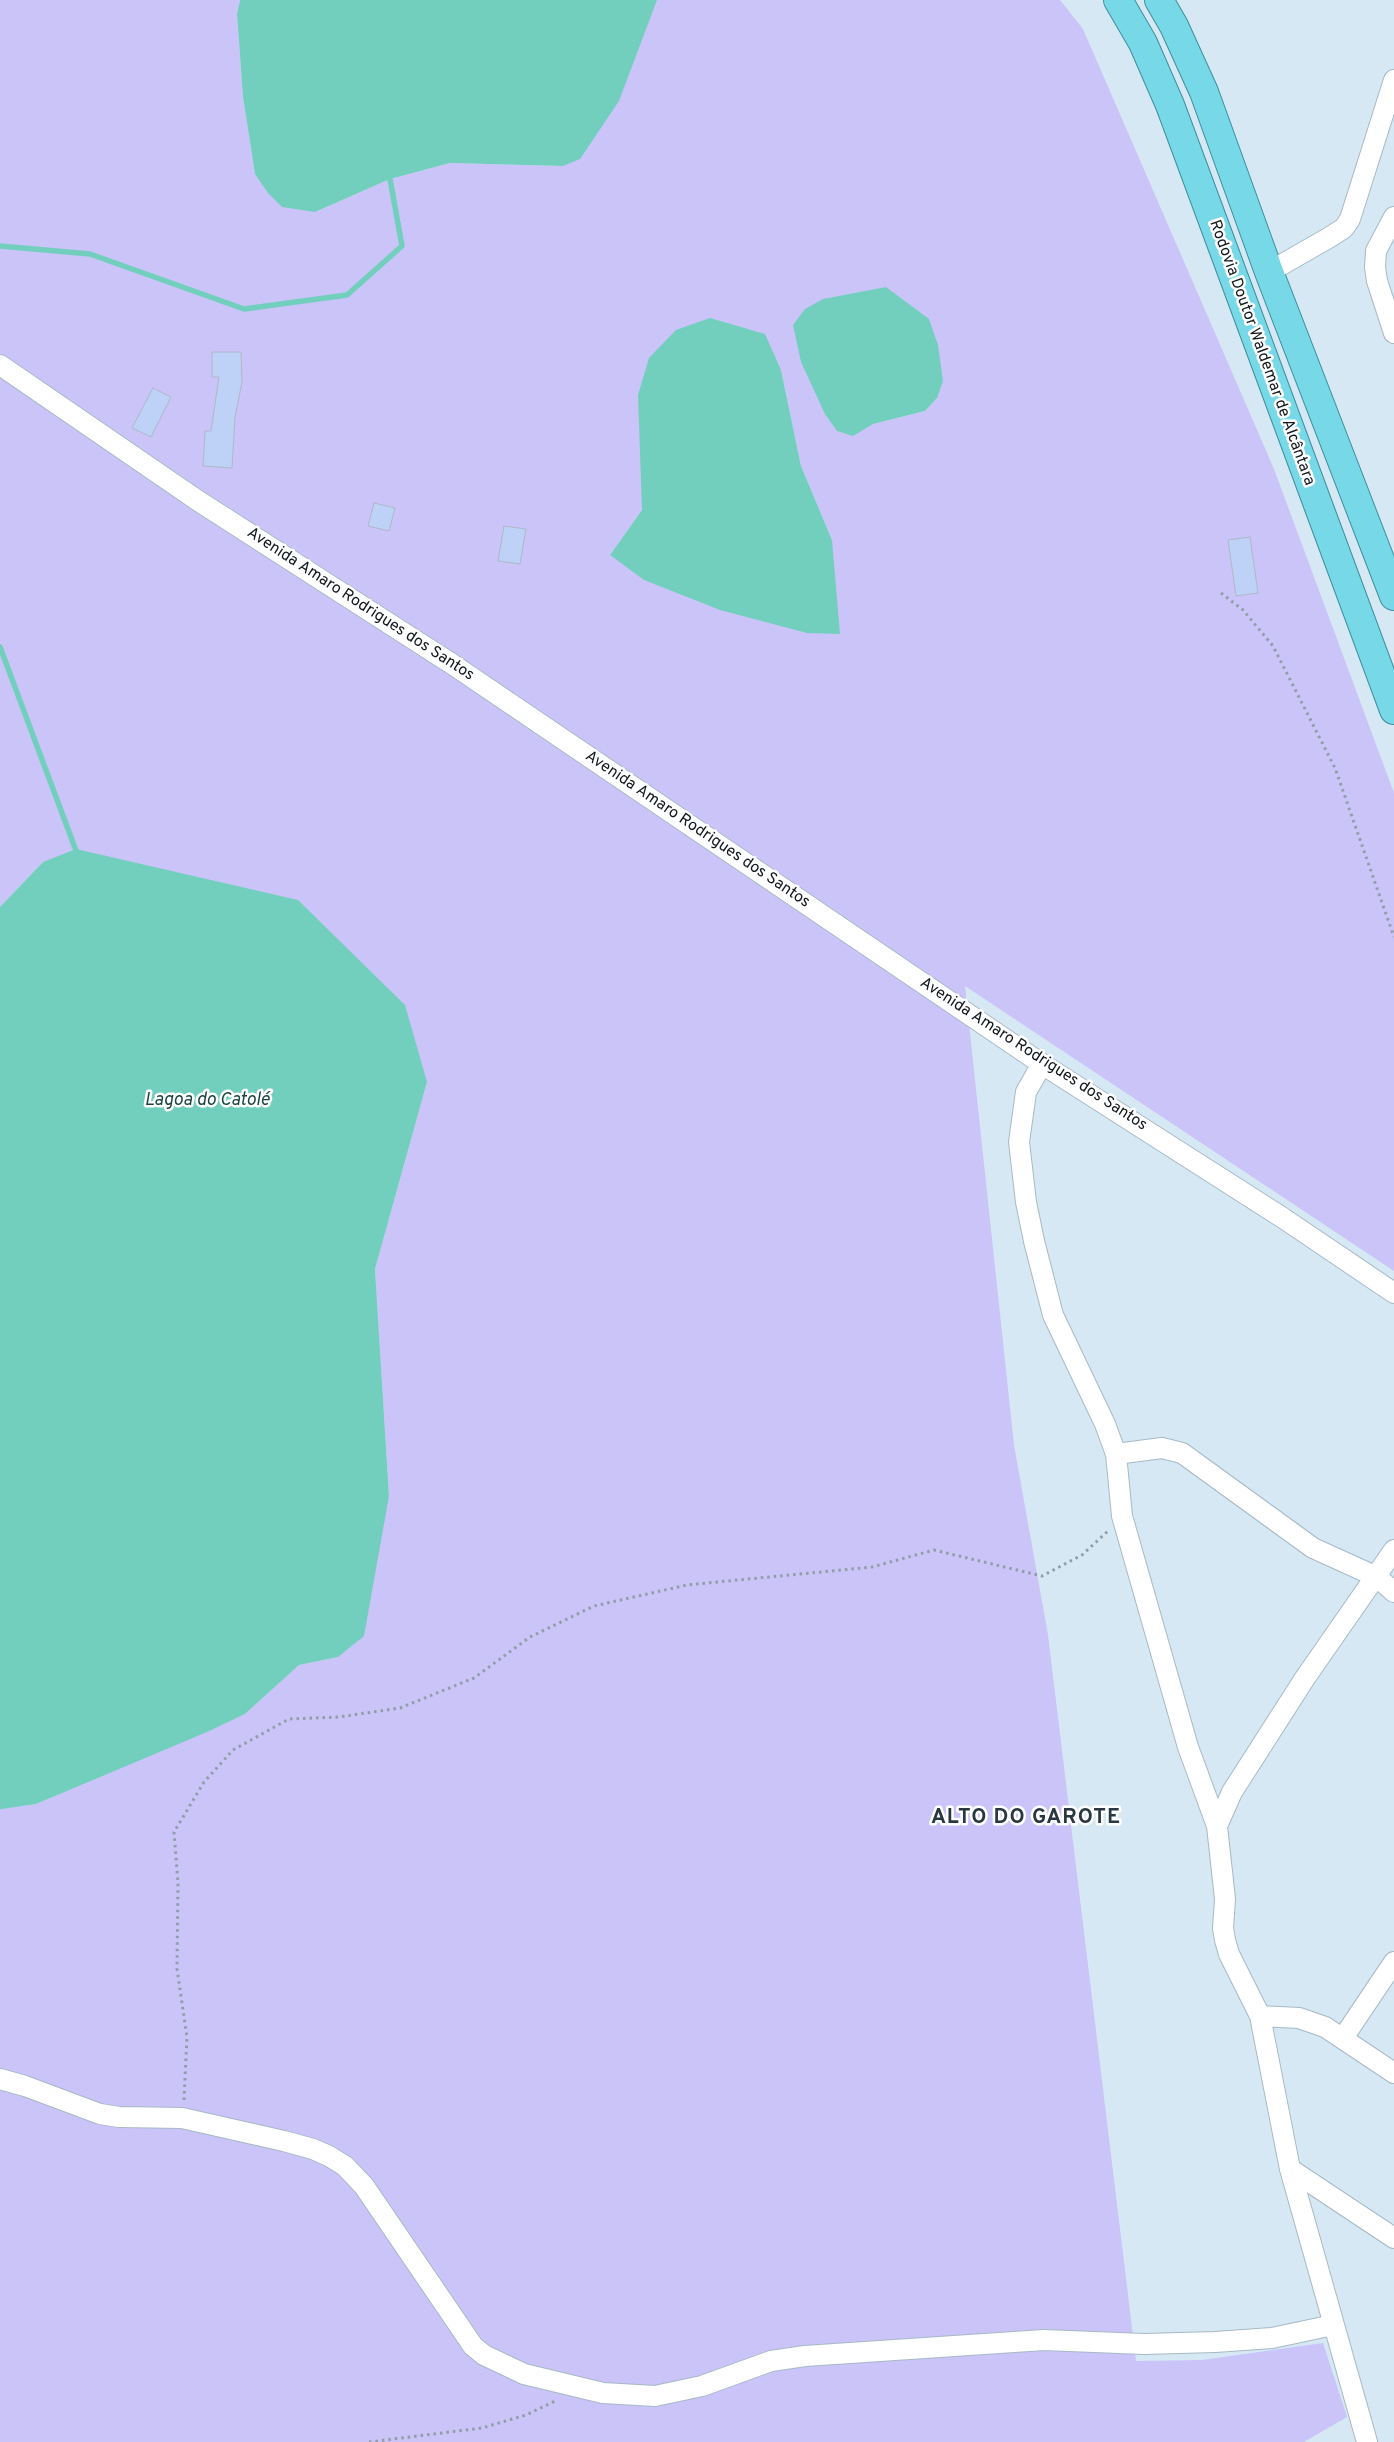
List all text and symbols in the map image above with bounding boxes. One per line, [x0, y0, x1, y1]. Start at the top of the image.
street label: Rodovia Doutor Waldemar de Alcântara [1204, 218, 1318, 488]
street label: Avenida Amaro Rodrigues dos Santos [243, 524, 477, 686]
street label: Avenida Amaro Rodrigues dos Santos [581, 747, 813, 913]
street label: Avenida Amaro Rodrigues dos Santos [916, 974, 1150, 1136]
water label: Lagoa do Catolé [144, 1090, 270, 1112]
district label: ALTO DO GAROTE [929, 1806, 1123, 1832]

